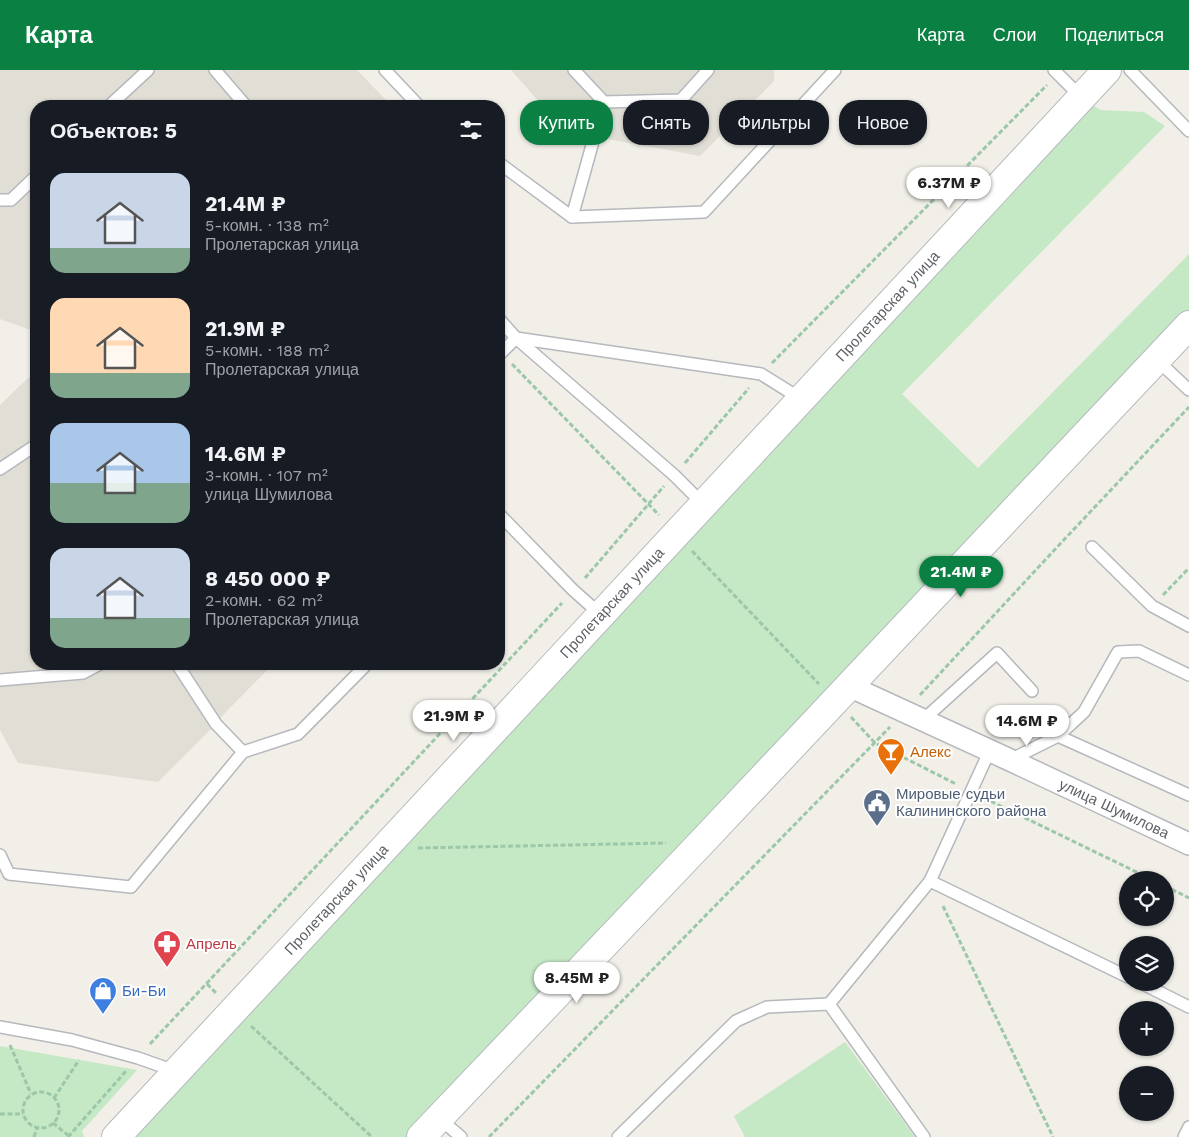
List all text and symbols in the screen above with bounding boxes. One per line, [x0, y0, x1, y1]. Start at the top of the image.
text: Карта [25, 21, 93, 49]
text: Карта [917, 24, 965, 45]
text: Слои [993, 24, 1037, 45]
text: Поделиться [1065, 24, 1164, 45]
chip: Купить [520, 100, 613, 145]
chip: Снять [623, 100, 709, 145]
chip: Фильтры [719, 100, 829, 145]
chip: Новое [839, 100, 927, 145]
icon: filters [457, 116, 485, 144]
text: Объектов: 5 [50, 118, 177, 143]
pin: 6.37M ₽ [903, 166, 995, 209]
text: 6.37M ₽ [917, 173, 981, 192]
text: 21.4M ₽ [205, 191, 286, 216]
icon: home [90, 193, 150, 253]
text: 5-комн. · 138 m² [205, 216, 329, 235]
text: Пролетарская улица [205, 235, 359, 254]
street label: Пролетарская улица [832, 247, 944, 365]
text: 21.9M ₽ [205, 316, 285, 341]
icon: home [90, 318, 150, 378]
text: 5-комн. · 188 m² [205, 341, 329, 360]
text: Пролетарская улица [205, 360, 359, 379]
text: 14.6M ₽ [205, 441, 286, 466]
icon: home [90, 443, 150, 503]
text: 3-комн. · 107 m² [205, 466, 328, 485]
text: улица Шумилова [205, 485, 333, 504]
street label: Пролетарская улица [556, 543, 668, 662]
pin: 21.4M ₽ [915, 556, 1007, 598]
text: 21.4M ₽ [930, 562, 992, 581]
text: 8 450 000 ₽ [205, 566, 331, 591]
icon: home [90, 568, 150, 628]
text: 2-комн. · 62 m² [205, 591, 322, 610]
text: Пролетарская улица [205, 610, 359, 629]
pin: 21.9M ₽ [408, 700, 500, 742]
pin: 14.6M ₽ [981, 704, 1073, 747]
text: 21.9M ₽ [423, 706, 485, 725]
text: 14.6M ₽ [996, 711, 1058, 730]
bar icon: Алекс [876, 737, 906, 776]
place label: Алекс [910, 743, 952, 761]
street label: улица Шумилова [1056, 775, 1172, 843]
place label: Мировые судьи Калининского района [896, 785, 1047, 820]
public building icon: Мировые судьи Калининского района [862, 788, 892, 827]
street label: Пролетарская улица [281, 840, 393, 959]
map controls [1119, 871, 1174, 1121]
button: locate [1119, 871, 1174, 926]
pharmacy icon: Апрель [152, 929, 182, 968]
place label: Апрель [186, 935, 237, 953]
button: layers [1119, 936, 1174, 991]
pin: 8.45M ₽ [531, 962, 623, 1004]
text: 8.45M ₽ [545, 968, 609, 987]
shop icon: Би-Би [88, 976, 118, 1015]
place label: Би-Би [122, 982, 166, 1000]
button: + [1119, 1001, 1174, 1056]
button: − [1119, 1066, 1174, 1121]

